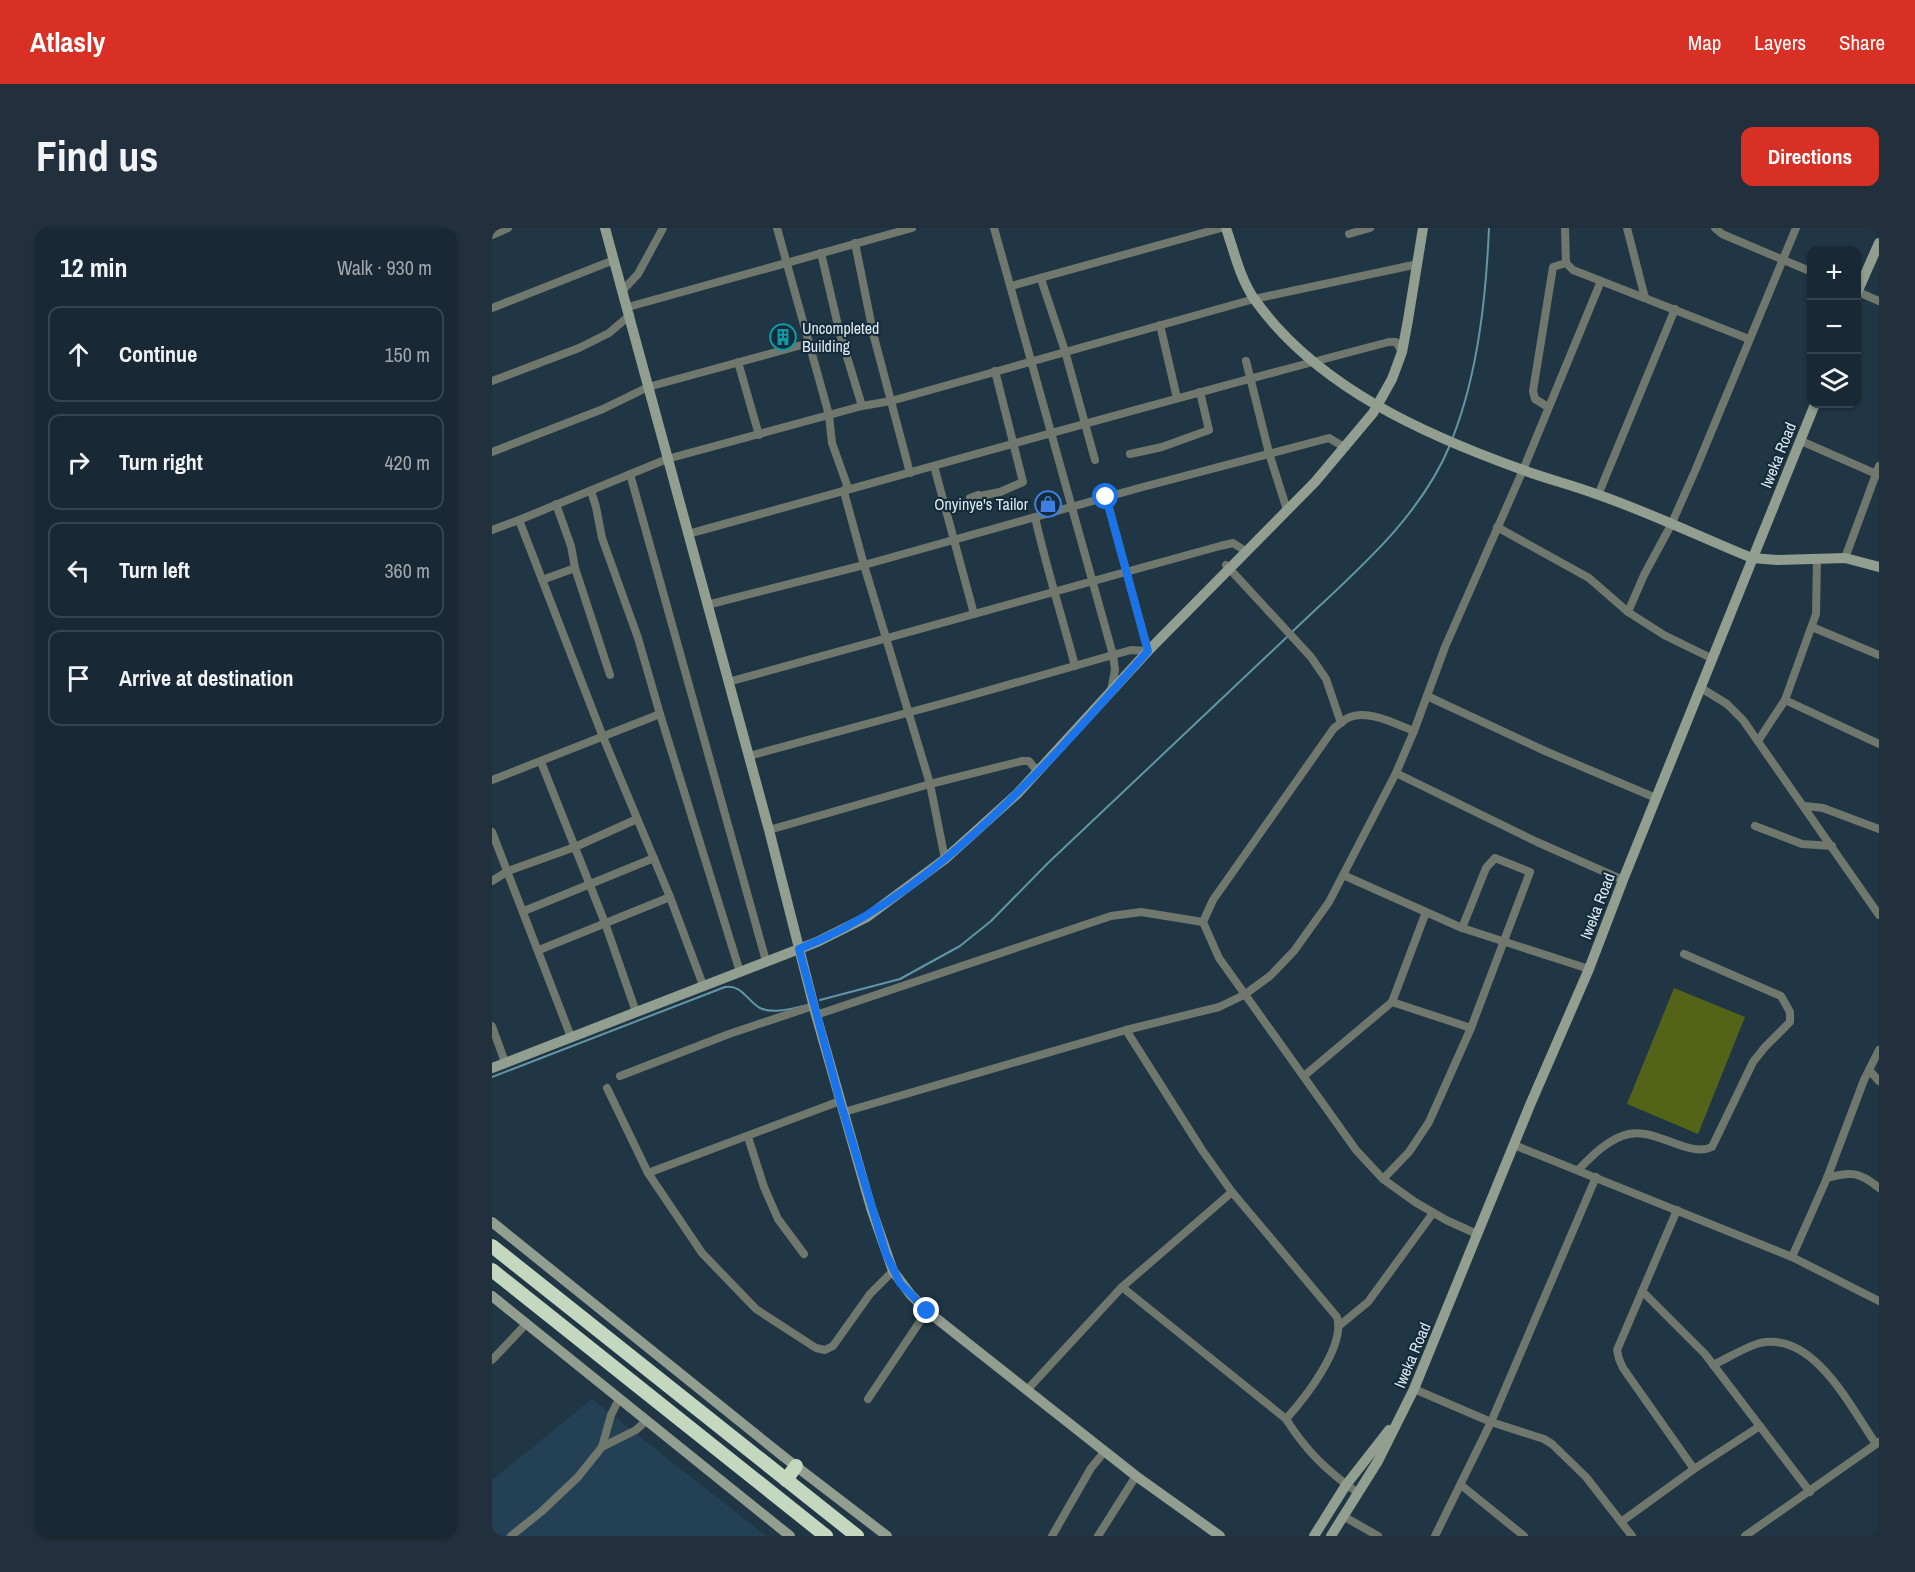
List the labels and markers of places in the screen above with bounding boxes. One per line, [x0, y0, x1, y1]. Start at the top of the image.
place label: Uncompleted Building [802, 317, 879, 357]
building icon: Uncompleted Building [768, 322, 798, 352]
shop icon: Onyinye's Tailor [1033, 489, 1063, 519]
place label: Onyinye's Tailor [934, 493, 1029, 515]

